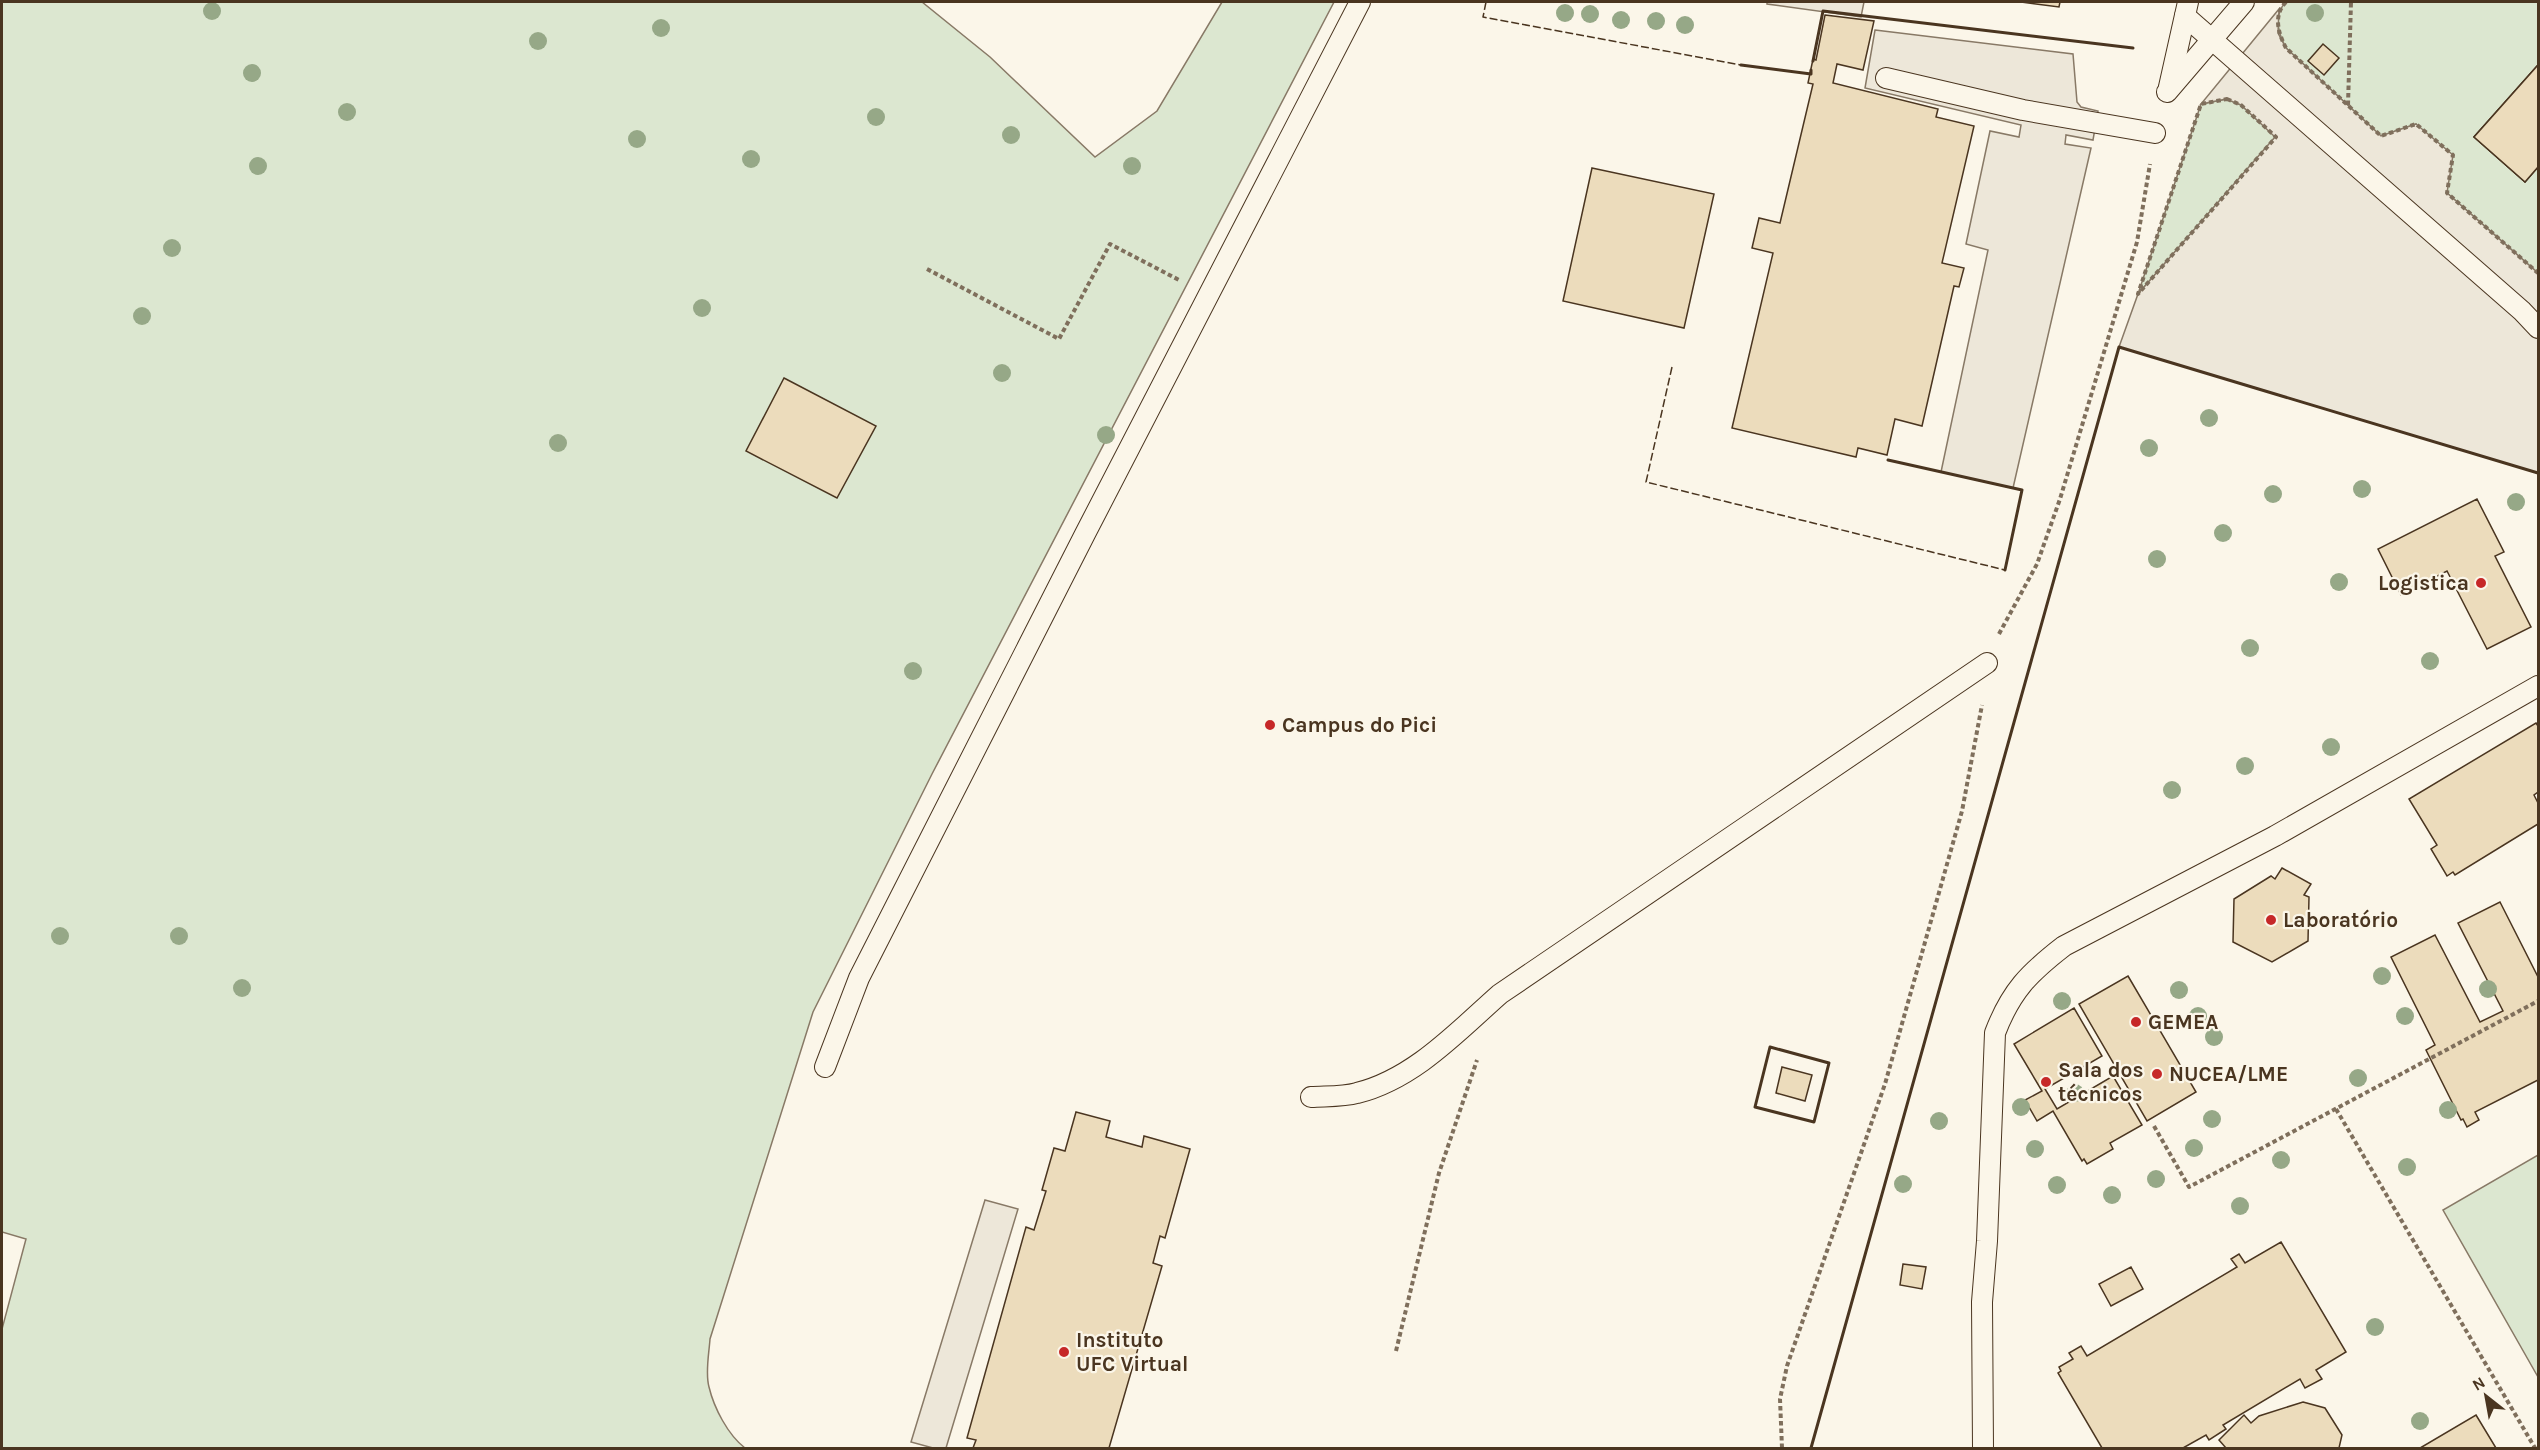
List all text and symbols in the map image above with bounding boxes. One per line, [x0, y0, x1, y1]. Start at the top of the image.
place label: Logistica [2378, 571, 2469, 595]
marker: Logistica [2474, 576, 2488, 590]
place label: Campus do Pici [1282, 713, 1437, 737]
marker: Campus do Pici [1263, 718, 1277, 732]
place label: Laboratório [2283, 908, 2398, 932]
marker: Laboratório [2264, 913, 2278, 927]
place label: GEMEA [2148, 1010, 2218, 1034]
marker: GEMEA [2129, 1015, 2143, 1029]
place label: Sala dos técnicos [2058, 1058, 2144, 1106]
place label: NUCEA/LME [2169, 1062, 2288, 1086]
marker: NUCEA/LME [2150, 1067, 2164, 1081]
marker: Sala dos técnicos [2039, 1075, 2053, 1089]
place label: Instituto UFC Virtual [1076, 1328, 1189, 1376]
marker: Instituto UFC Virtual [1057, 1345, 1071, 1359]
north arrow [2456, 1366, 2516, 1426]
text: N [2469, 1372, 2488, 1395]

